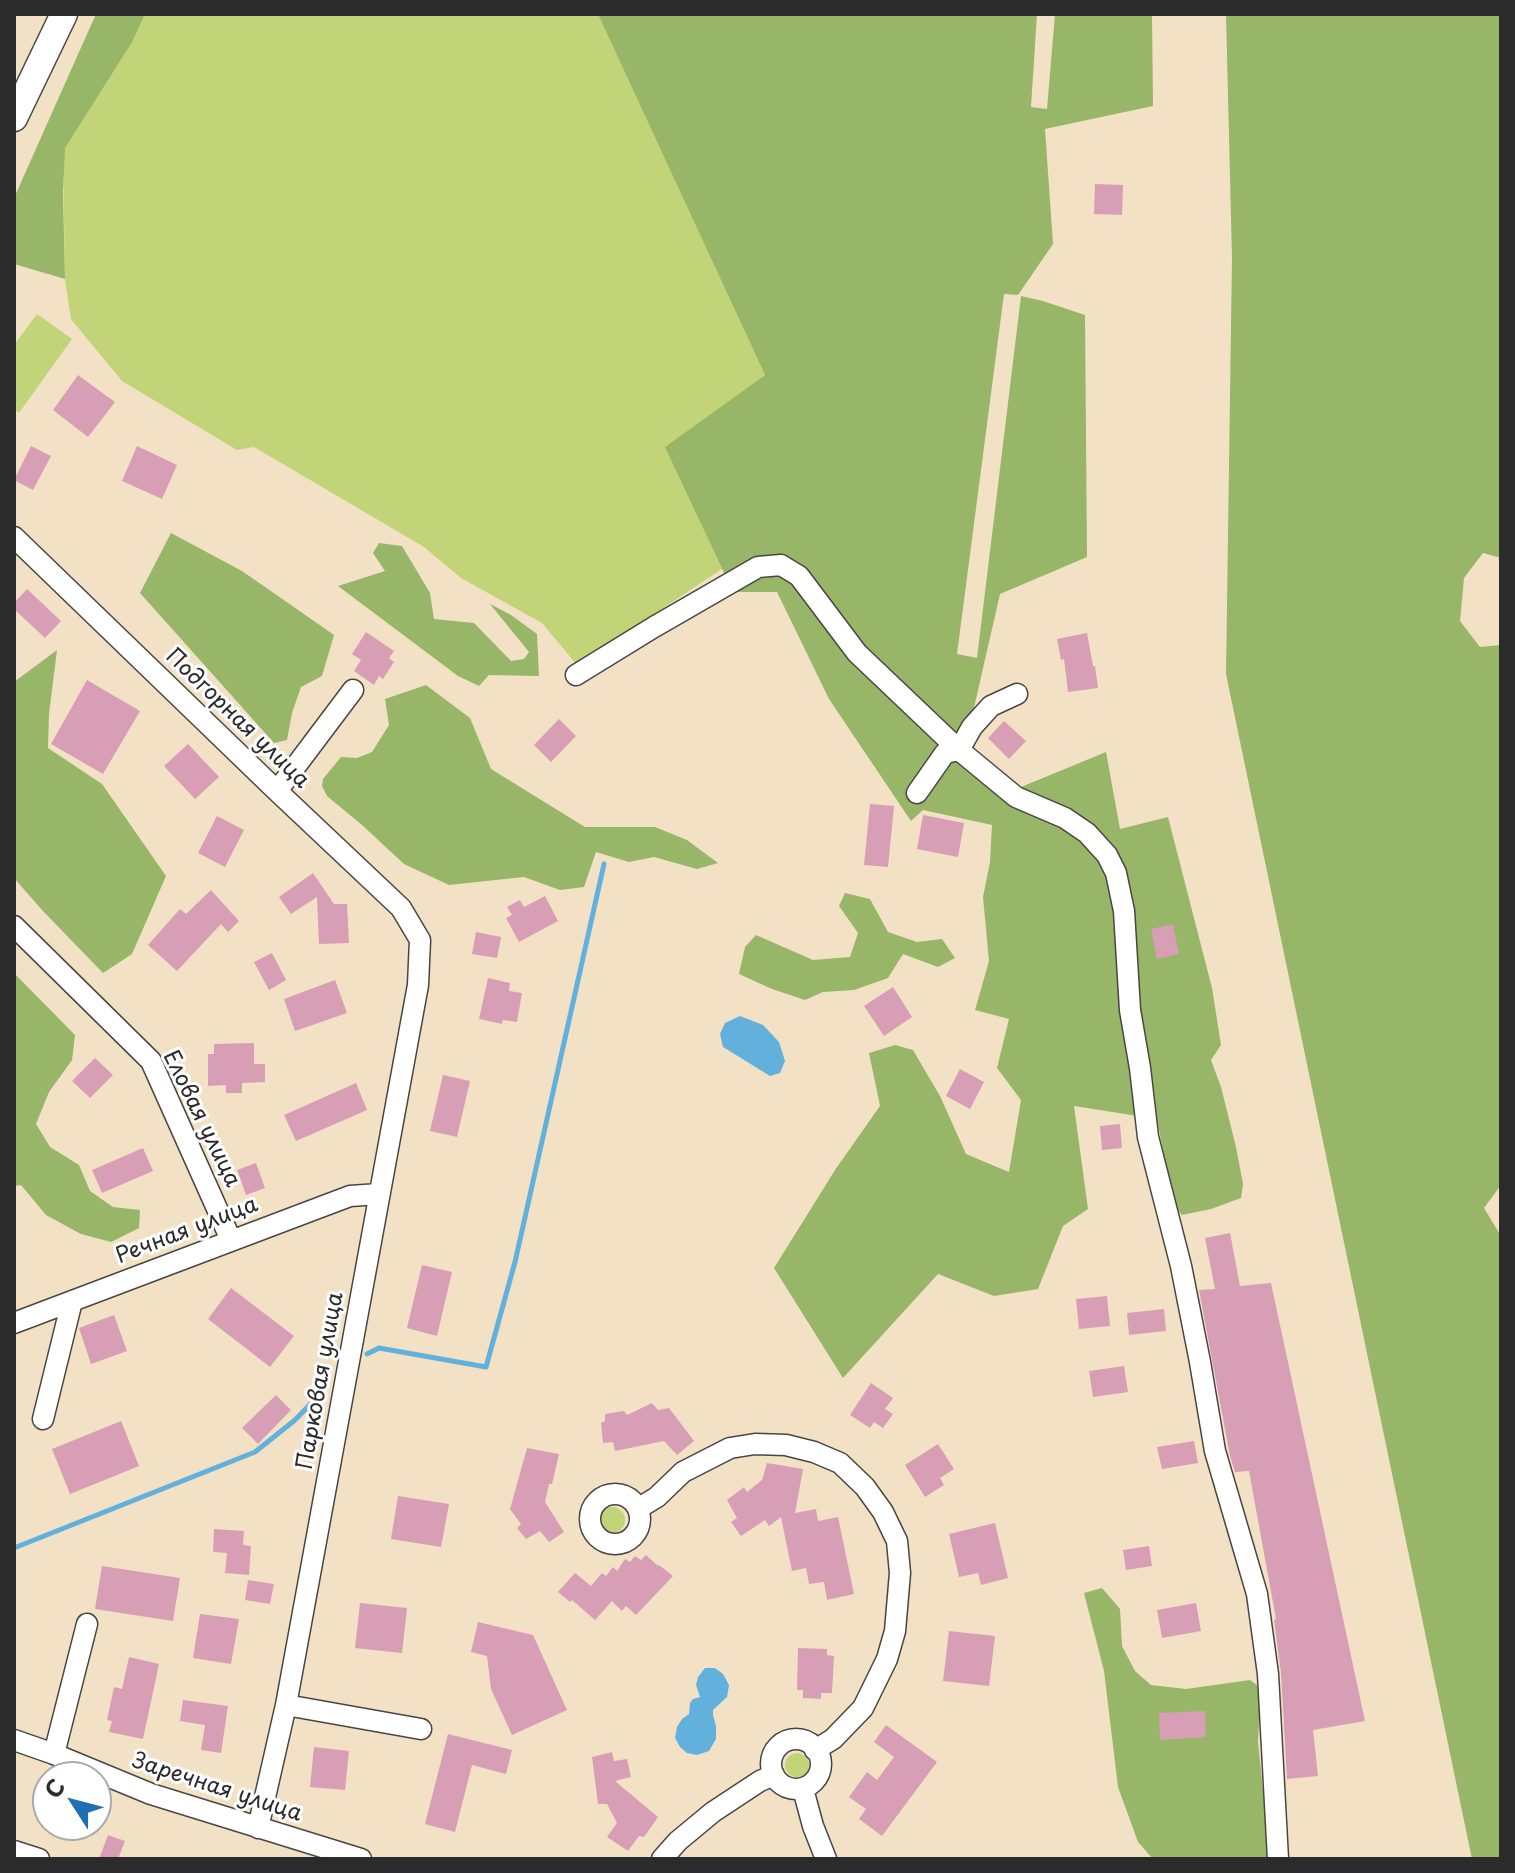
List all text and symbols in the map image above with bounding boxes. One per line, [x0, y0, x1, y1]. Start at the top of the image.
street label: Подгорная улица [160, 644, 314, 794]
street label: Еловая улица [157, 1046, 245, 1192]
street label: Речная улица [112, 1192, 262, 1270]
street label: Парковая улица [292, 1290, 350, 1472]
street label: Заречная улица [129, 1748, 305, 1828]
north arrow [32, 1761, 112, 1841]
text: С [36, 1771, 72, 1804]

